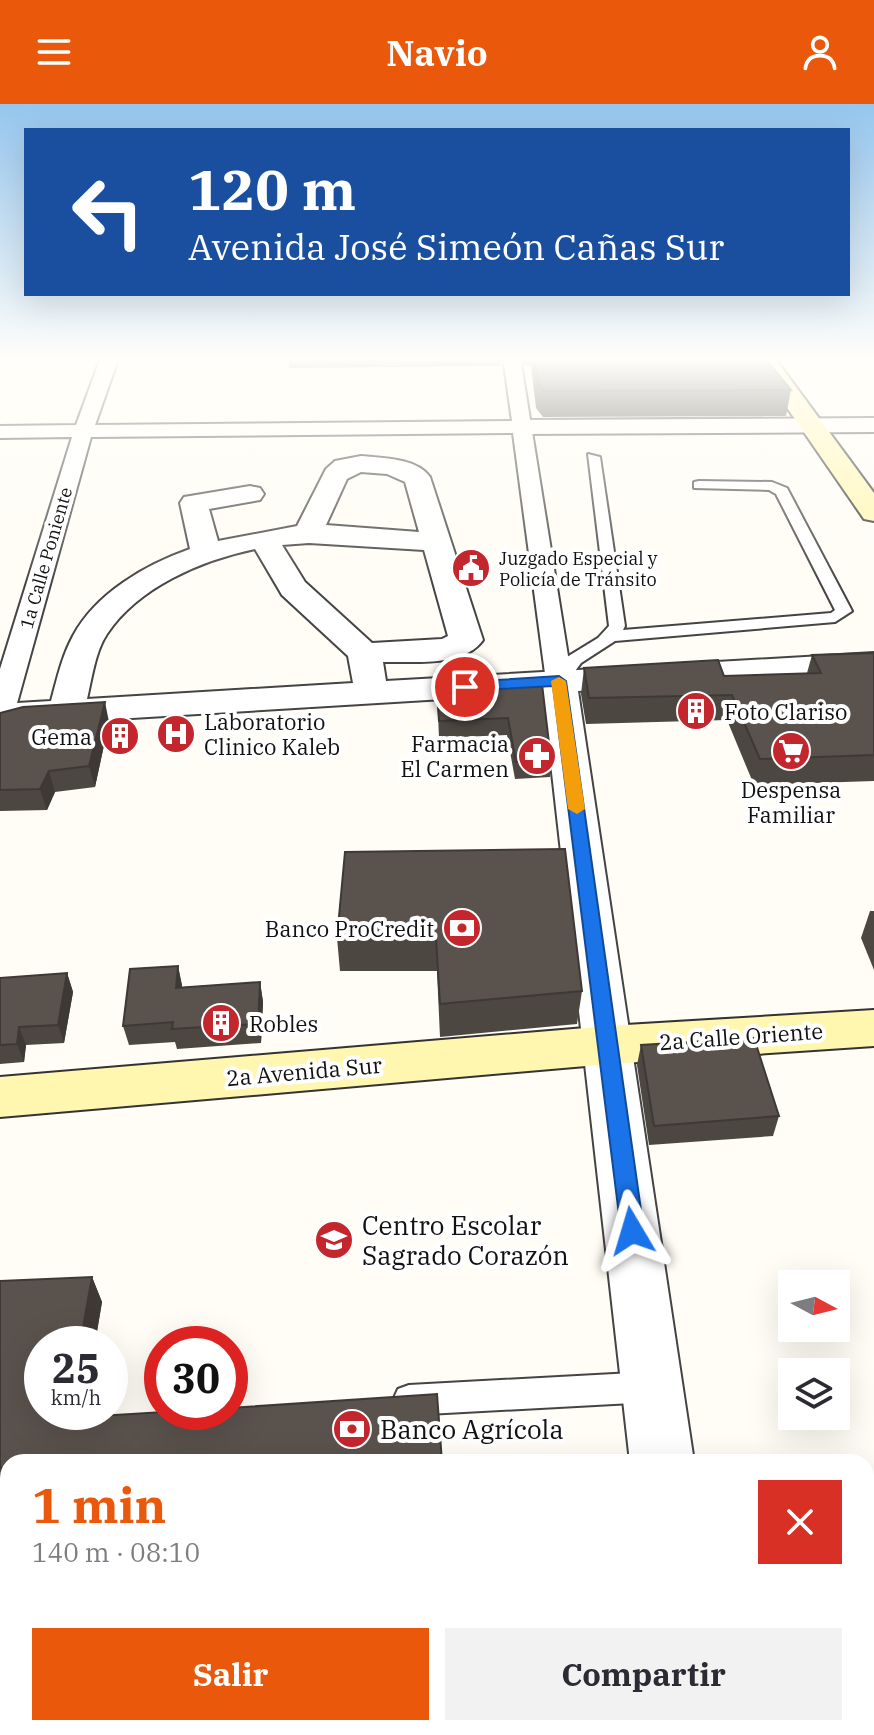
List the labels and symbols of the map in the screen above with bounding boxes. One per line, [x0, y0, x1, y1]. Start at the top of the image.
street label: 1a Calle Poniente [15, 485, 77, 631]
public building icon: Juzgado Especial y Policía de Tránsito [450, 547, 492, 589]
place label: Juzgado Especial y Policía de Tránsito [499, 547, 658, 591]
pin [431, 653, 499, 721]
building icon: Foto Clariso [675, 690, 717, 732]
place label: Foto Clariso [724, 697, 847, 726]
place label: Laboratorio Clinico Kaleb [204, 707, 340, 761]
hospital icon: Laboratorio Clinico Kaleb [155, 713, 197, 755]
building icon: Gema [99, 715, 141, 757]
place label: Gema [31, 722, 92, 751]
place label: Farmacia El Carmen [401, 729, 509, 783]
supermarket icon: Despensa Familiar [770, 730, 812, 772]
pharmacy icon: Farmacia El Carmen [516, 735, 558, 777]
place label: Despensa Familiar [741, 775, 841, 829]
bank icon: Banco ProCredit [441, 907, 483, 949]
place label: Banco ProCredit [265, 914, 434, 943]
building icon: Robles [200, 1002, 242, 1044]
place label: Robles [249, 1009, 318, 1038]
street label: 2a Calle Oriente [658, 1016, 824, 1056]
street label: 2a Avenida Sur [225, 1050, 383, 1092]
position arrow [590, 1189, 674, 1273]
place label: Centro Escolar Sagrado Corazón [362, 1208, 569, 1272]
school or university icon: Centro Escolar Sagrado Corazón [313, 1219, 355, 1261]
north arrow [778, 1270, 850, 1342]
speed limit sign: 30 [144, 1326, 248, 1430]
bank icon: Banco Agrícola [331, 1408, 373, 1450]
place label: Banco Agrícola [380, 1412, 564, 1446]

